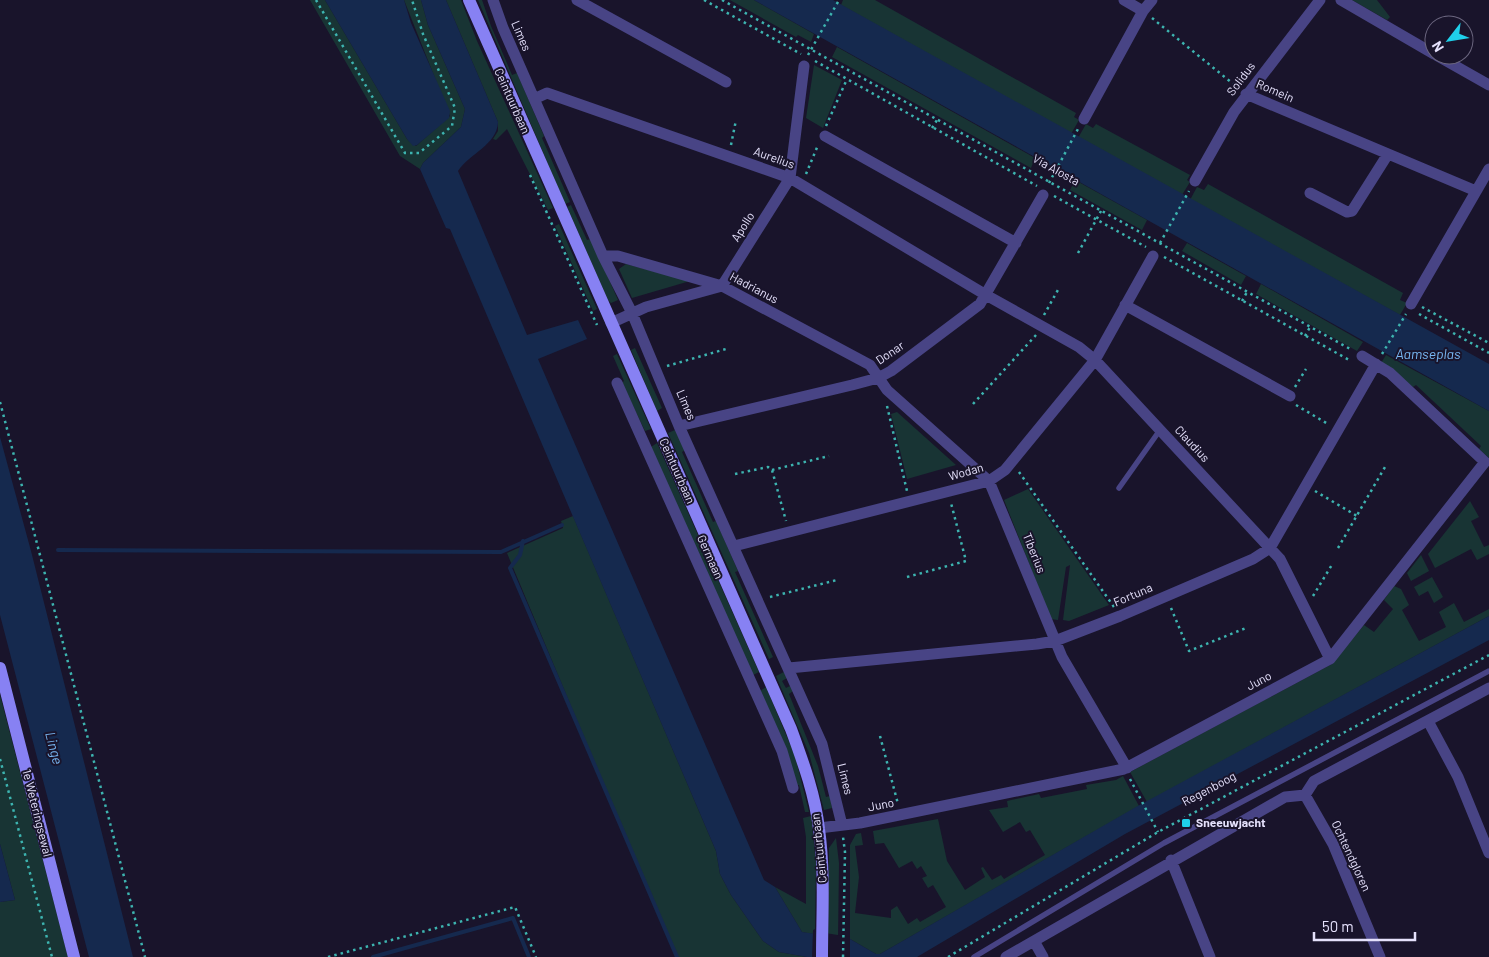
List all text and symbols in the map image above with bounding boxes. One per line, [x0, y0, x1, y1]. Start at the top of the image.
north arrow [1424, 15, 1474, 65]
street label: Limes [509, 18, 535, 53]
text: N [1428, 39, 1447, 55]
street label: Solidus [1223, 59, 1257, 98]
street label: Ceintuurbaan [492, 66, 534, 135]
street label: Romein [1254, 76, 1296, 104]
street label: Aurelius [752, 143, 797, 171]
street label: Via Alosta [1031, 151, 1082, 188]
street label: Apollo [728, 209, 757, 244]
street label: Hadrianus [728, 269, 781, 306]
street label: Donar [873, 337, 907, 367]
water label: Aamseplas [1396, 345, 1461, 362]
street label: Limes [674, 387, 700, 422]
street label: Claudius [1172, 422, 1213, 464]
street label: Ceintuurbaan [657, 436, 699, 505]
street label: Wodan [947, 459, 985, 483]
street label: Tiberius [1021, 530, 1049, 575]
street label: Germaan [695, 532, 727, 581]
street label: Fortuna [1111, 580, 1154, 608]
street label: Juno [1244, 668, 1273, 692]
water label: Linge [42, 730, 67, 766]
street label: Limes [835, 762, 857, 796]
street label: 1e Weteringsewal [20, 768, 56, 858]
street label: Regenboog [1179, 768, 1238, 808]
street label: Juno [867, 795, 895, 813]
street label: Ceintuurbaan [807, 813, 829, 884]
place label: Sneeuwjacht [1196, 815, 1266, 829]
marker: Sneeuwjacht [1180, 817, 1192, 829]
street label: Ochtendgloren [1329, 818, 1374, 893]
scale bar [1314, 910, 1415, 942]
text: 50 m [1322, 917, 1354, 935]

